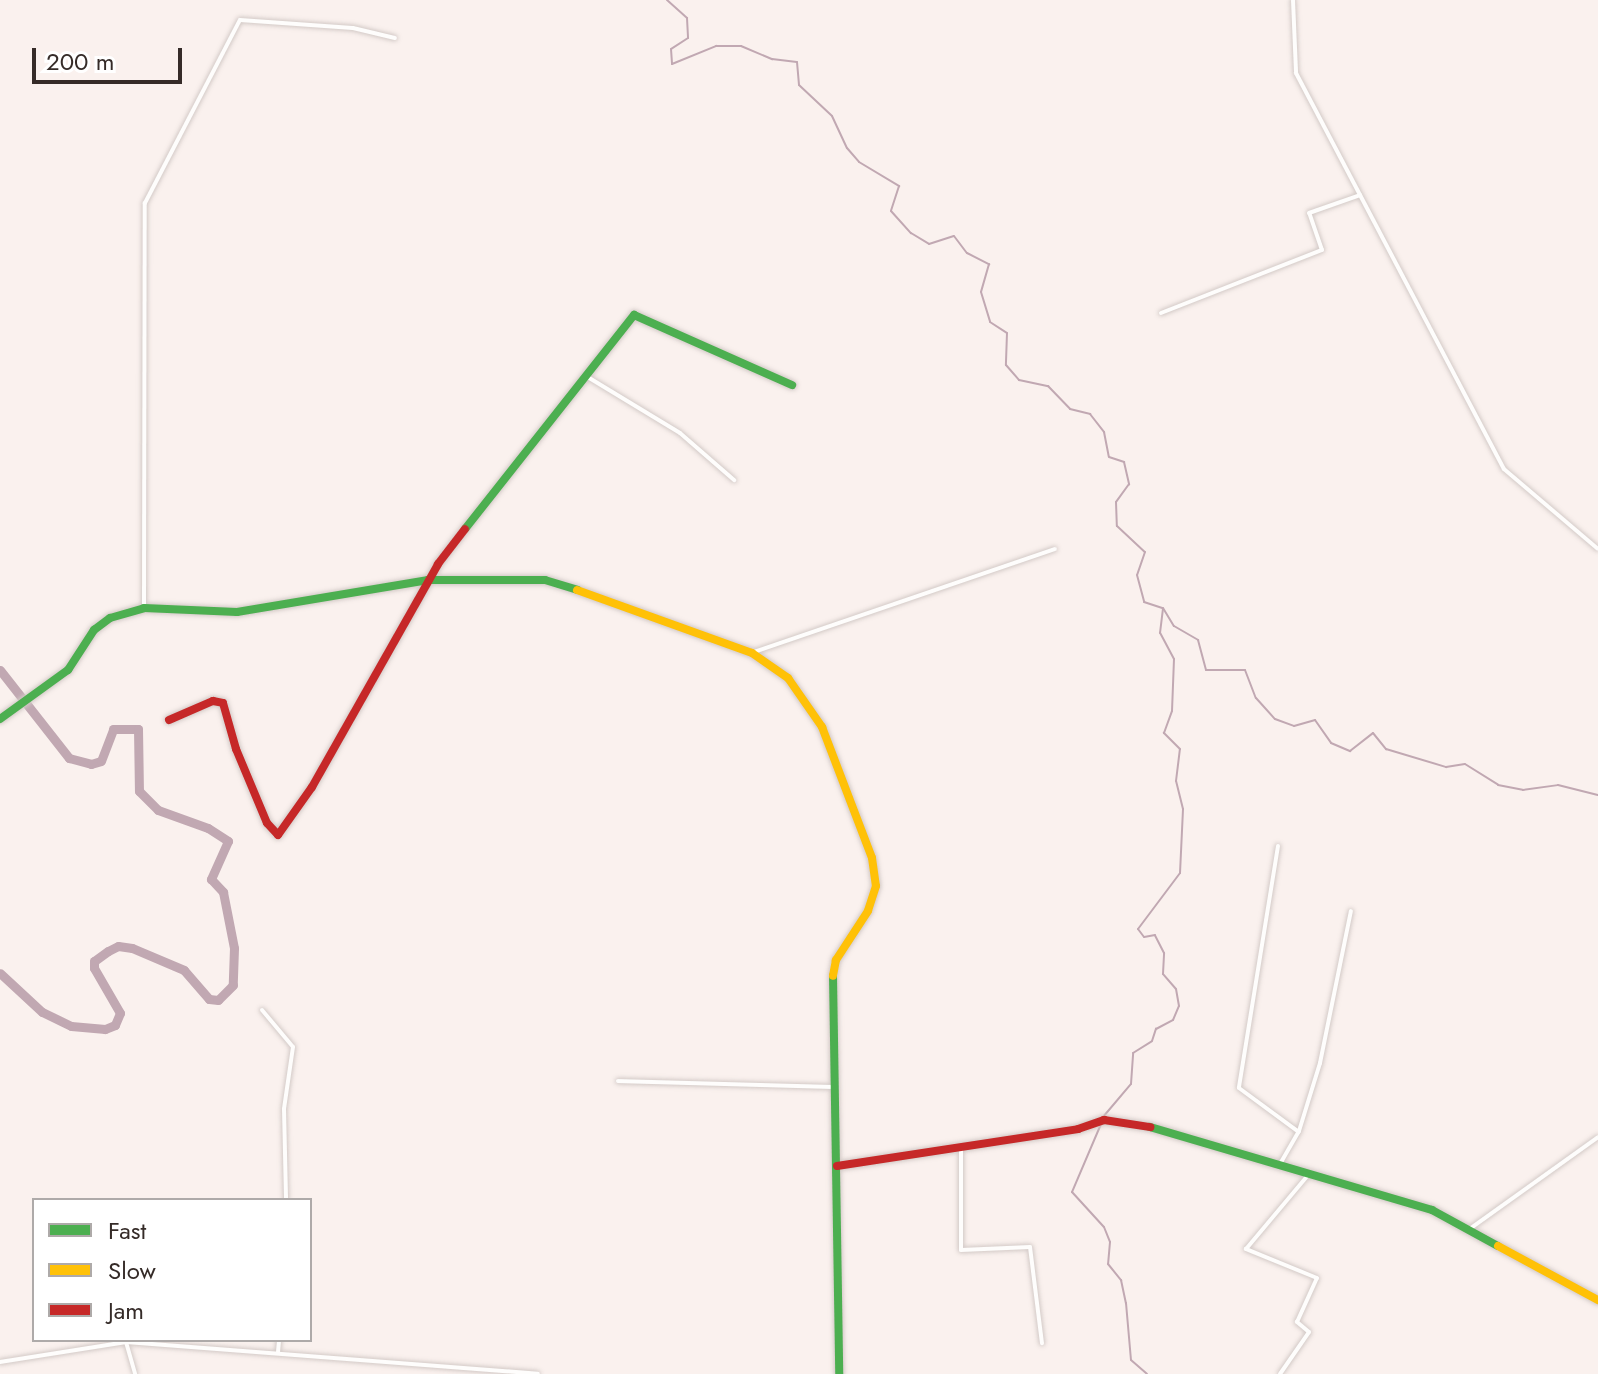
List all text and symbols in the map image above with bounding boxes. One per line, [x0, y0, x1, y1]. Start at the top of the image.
scale bar [36, 32, 186, 82]
text: 200 m [46, 44, 114, 79]
legend [32, 1198, 312, 1342]
text: Fast [108, 1213, 146, 1248]
text: Slow [108, 1253, 156, 1288]
text: Jam [108, 1293, 144, 1328]

